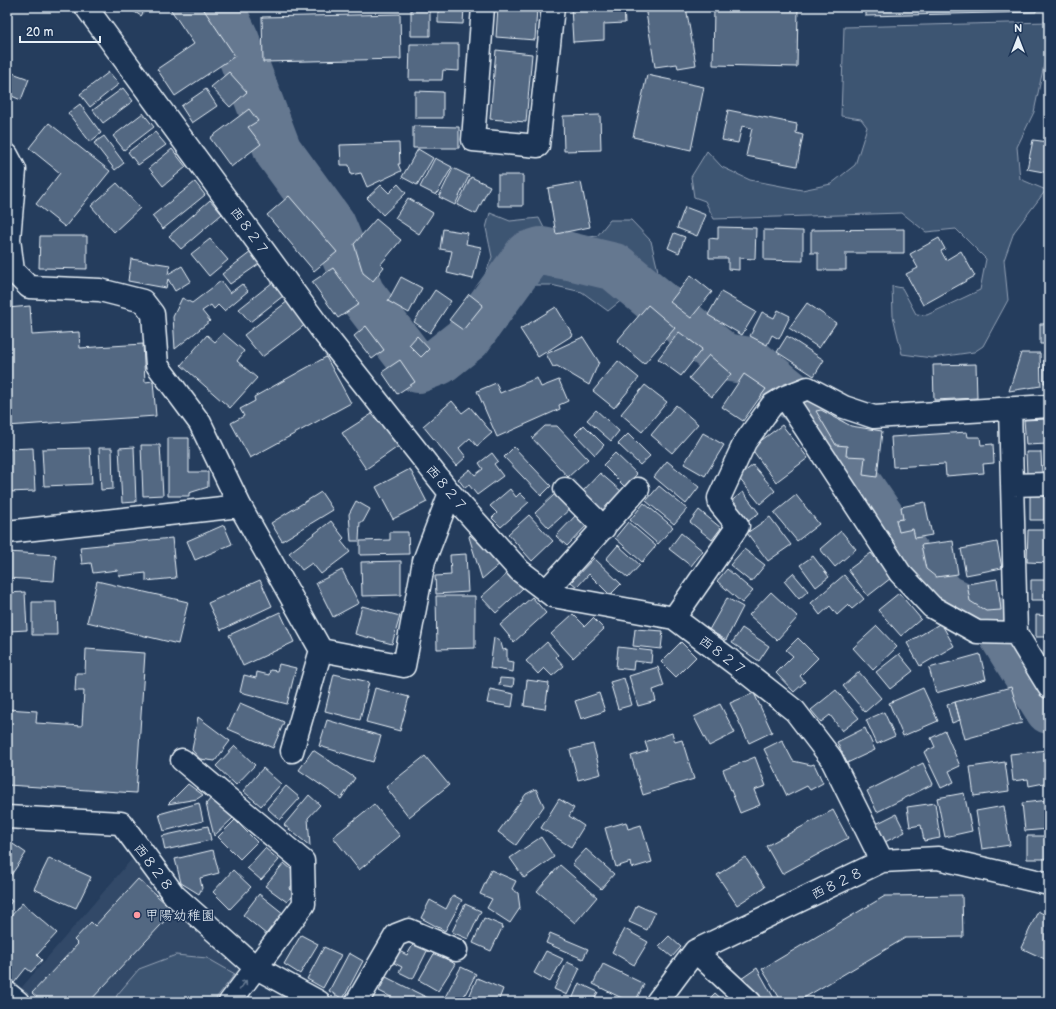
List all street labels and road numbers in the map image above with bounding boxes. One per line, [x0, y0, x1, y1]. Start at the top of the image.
street label: 西８２７ [226, 204, 273, 259]
street label: 西８２７ [422, 461, 471, 515]
street label: 西８２７ [695, 632, 750, 679]
street label: 西８２８ [130, 840, 177, 895]
street label: 西８２８ [808, 864, 866, 903]

